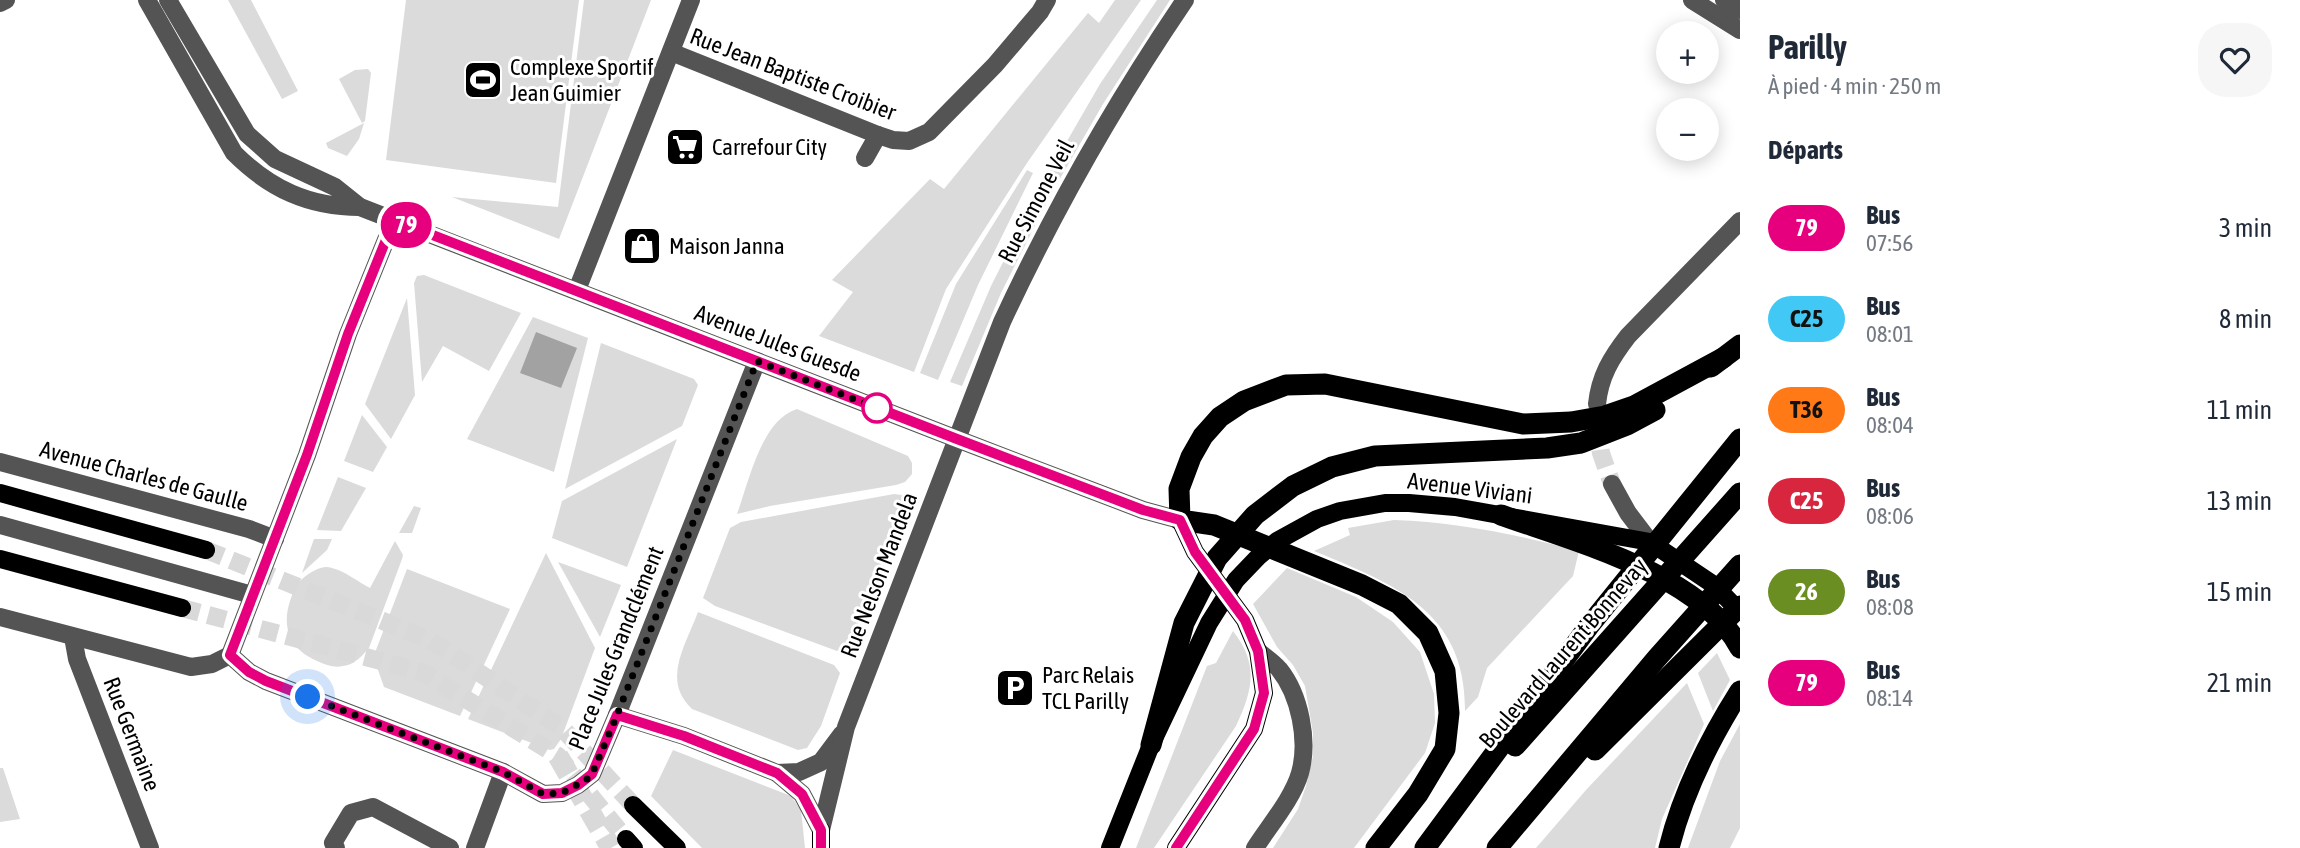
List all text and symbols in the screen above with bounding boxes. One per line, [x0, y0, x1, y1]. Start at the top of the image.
map controls [1656, 21, 1719, 161]
button: + [1656, 21, 1719, 84]
street label: Rue Jean Baptiste Croibier [686, 23, 901, 126]
button: heart [2198, 23, 2272, 97]
text: Parilly [1768, 28, 1847, 66]
place label: Complexe Sportif Jean Guimier [510, 54, 654, 106]
sports icon: Complexe Sportif Jean Guimier [462, 59, 504, 101]
text: À pied · 4 min · 250 m [1768, 73, 1941, 99]
button: − [1656, 98, 1719, 161]
supermarket icon: Carrefour City [664, 126, 706, 168]
place label: Carrefour City [712, 134, 827, 160]
street label: Rue Simone Veil [993, 135, 1079, 267]
text: Départs [1768, 135, 1843, 165]
text: Bus [1866, 200, 1900, 230]
line badge: 79 [374, 202, 438, 248]
text: 79 [395, 211, 417, 238]
text: 3 min [2219, 213, 2272, 243]
text: 79 [1795, 214, 1818, 241]
shop icon: Maison Janna [621, 225, 663, 267]
text: 07:56 [1866, 230, 1913, 256]
place label: Maison Janna [669, 233, 785, 259]
text: Bus [1866, 291, 1900, 321]
street label: Avenue Jules Guesde [691, 299, 865, 387]
text: 8 min [2219, 304, 2272, 334]
text: C25 [1790, 305, 1823, 332]
text: 08:01 [1866, 321, 1914, 347]
text: Bus [1866, 382, 1900, 412]
unlabelled marker [862, 393, 892, 423]
text: 11 min [2207, 395, 2272, 425]
text: T36 [1790, 396, 1823, 423]
text: 08:04 [1866, 412, 1914, 438]
street label: Avenue Charles de Gaulle [37, 436, 251, 516]
street label: Avenue Viviani [1406, 467, 1534, 509]
text: Bus [1866, 473, 1900, 503]
text: 13 min [2207, 486, 2272, 516]
text: C25 [1790, 487, 1823, 514]
street label: Rue Nelson Mandela [836, 489, 922, 661]
text: 08:06 [1866, 503, 1914, 529]
street label: Place Jules Grandclément [563, 542, 669, 754]
street label: Boulevard Laurent Bonnevay [1474, 553, 1652, 753]
text: Bus [1866, 564, 1900, 594]
text: 15 min [2207, 577, 2272, 607]
text: 26 [1795, 578, 1818, 605]
text: 08:08 [1866, 594, 1914, 620]
text: Bus [1866, 655, 1900, 685]
place label: Parc Relais TCL Parilly [1042, 662, 1134, 714]
parking icon: Parc Relais TCL Parilly [994, 667, 1036, 709]
text: 21 min [2207, 668, 2272, 698]
text: 79 [1795, 669, 1818, 696]
street label: Rue Germaine [98, 673, 166, 795]
your location [290, 679, 325, 714]
text: 08:14 [1866, 685, 1913, 711]

